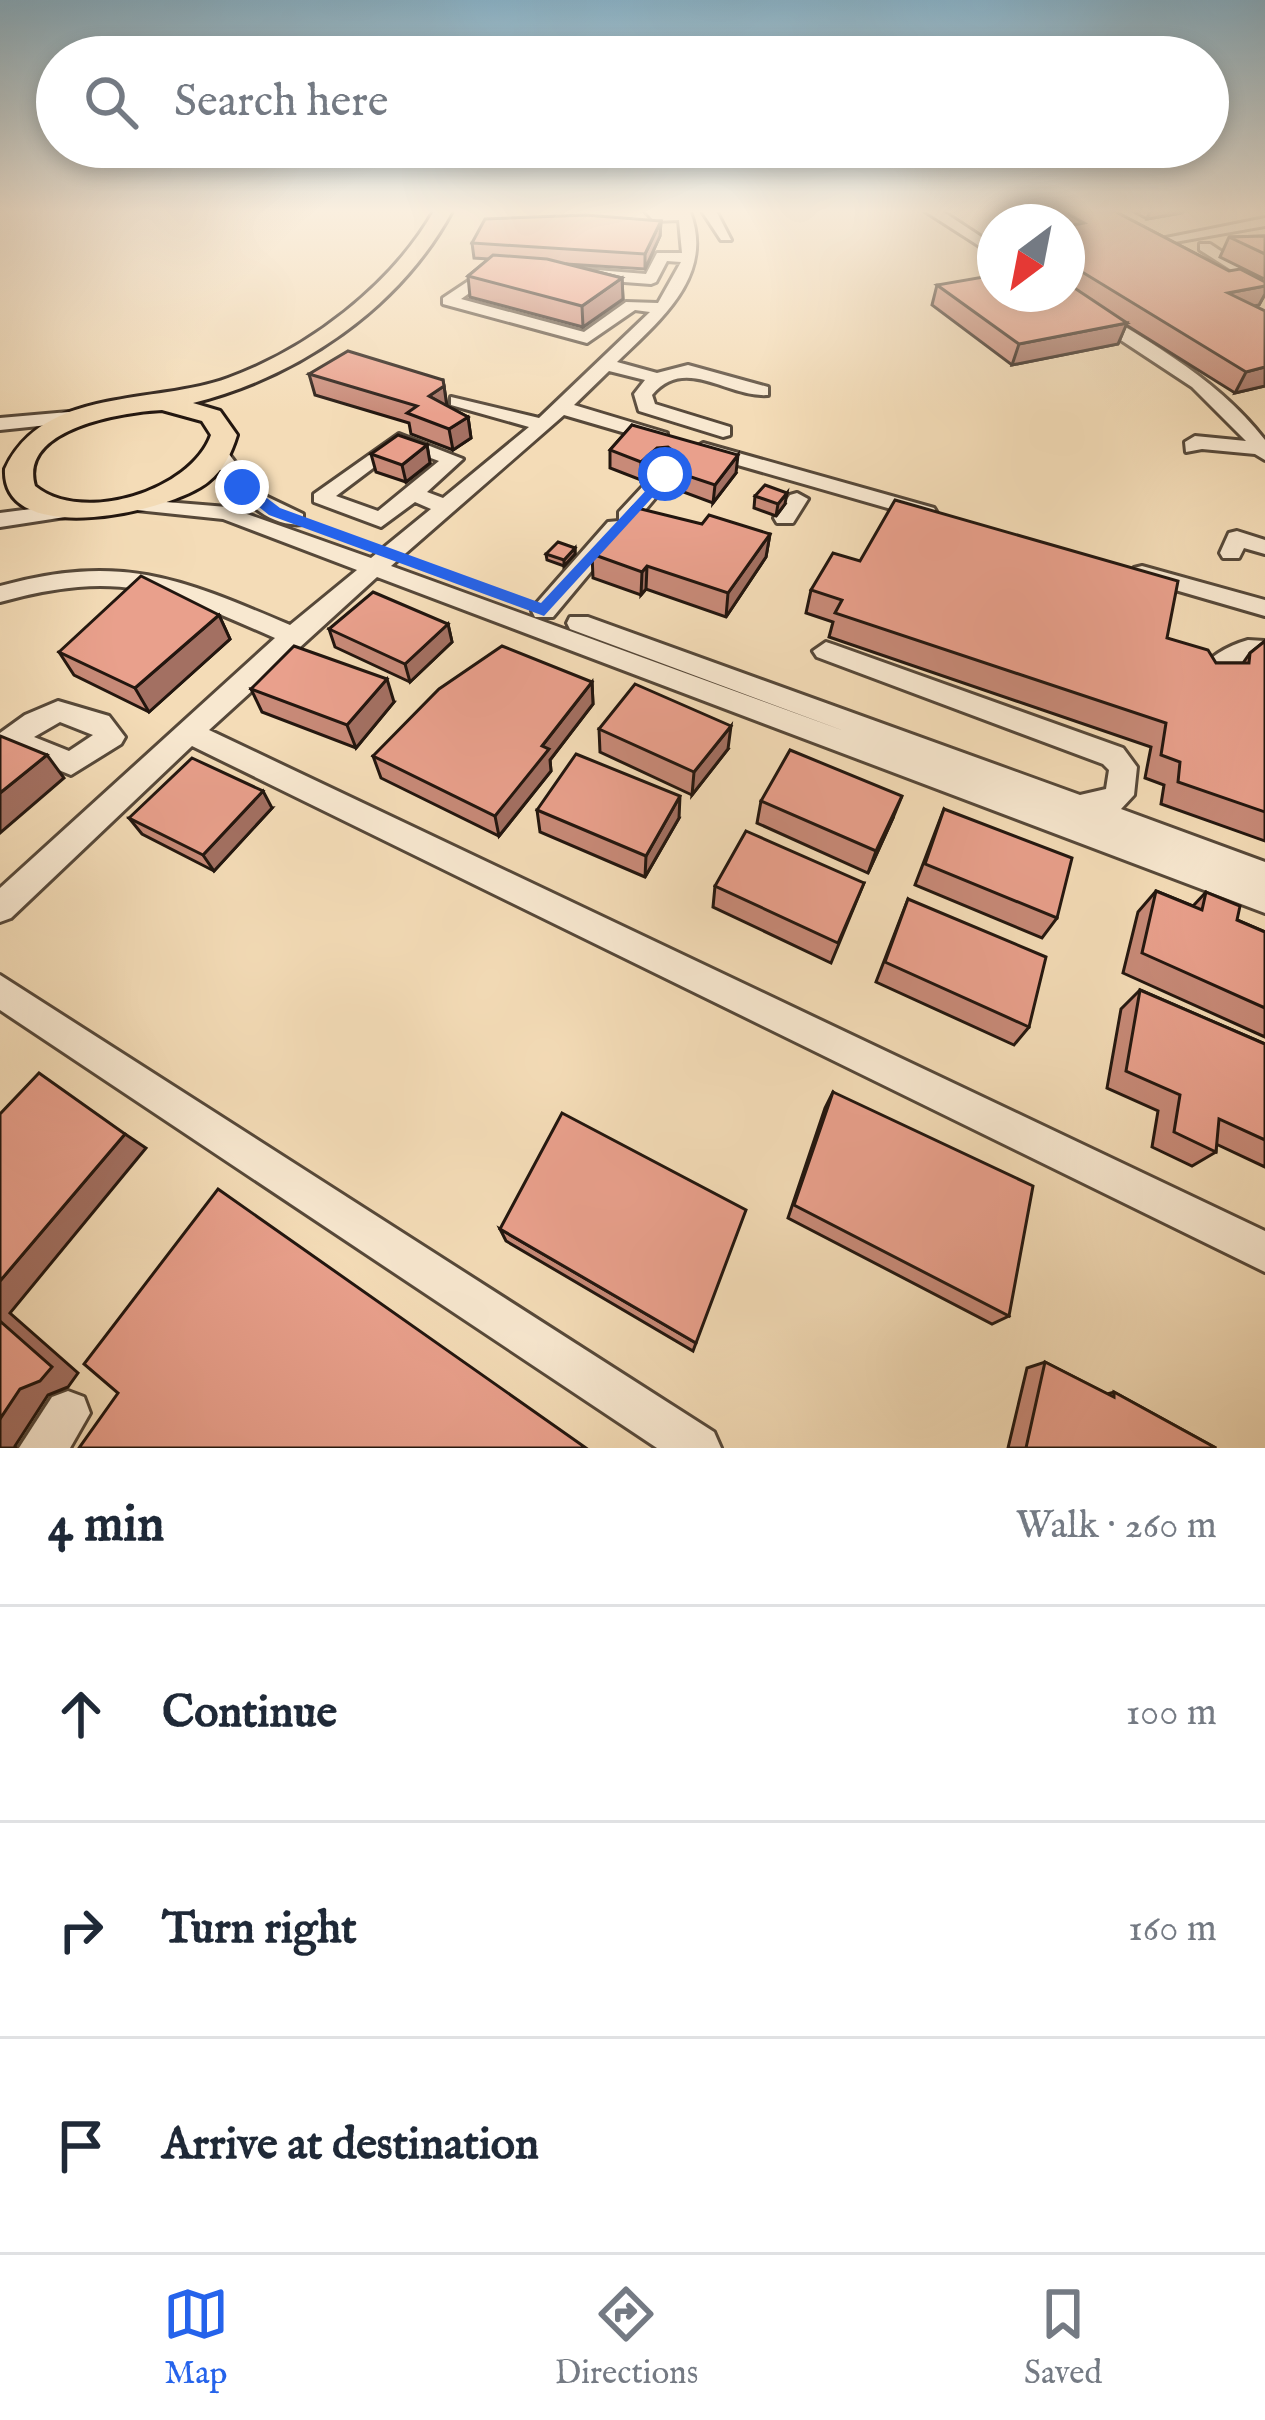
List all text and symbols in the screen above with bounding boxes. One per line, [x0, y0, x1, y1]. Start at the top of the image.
search box [36, 36, 1229, 168]
icon: search [78, 69, 144, 135]
text: Search here [174, 74, 388, 131]
north arrow [977, 204, 1085, 312]
route start [638, 447, 692, 501]
route end [215, 460, 269, 514]
text: 4 min [48, 1494, 164, 1559]
text: Walk · 260 m [1016, 1502, 1217, 1551]
icon: ahead [48, 1681, 114, 1747]
text: Continue [162, 1685, 337, 1742]
text: 100 m [1126, 1689, 1217, 1738]
icon: right [48, 1897, 114, 1963]
text: Turn right [162, 1901, 357, 1958]
text: 160 m [1128, 1905, 1217, 1954]
icon: arrive [48, 2113, 114, 2179]
text: Arrive at destination [162, 2117, 539, 2174]
tab: Map [163, 2281, 229, 2395]
tab: Directions [555, 2281, 698, 2395]
tab: Saved [1024, 2281, 1102, 2395]

